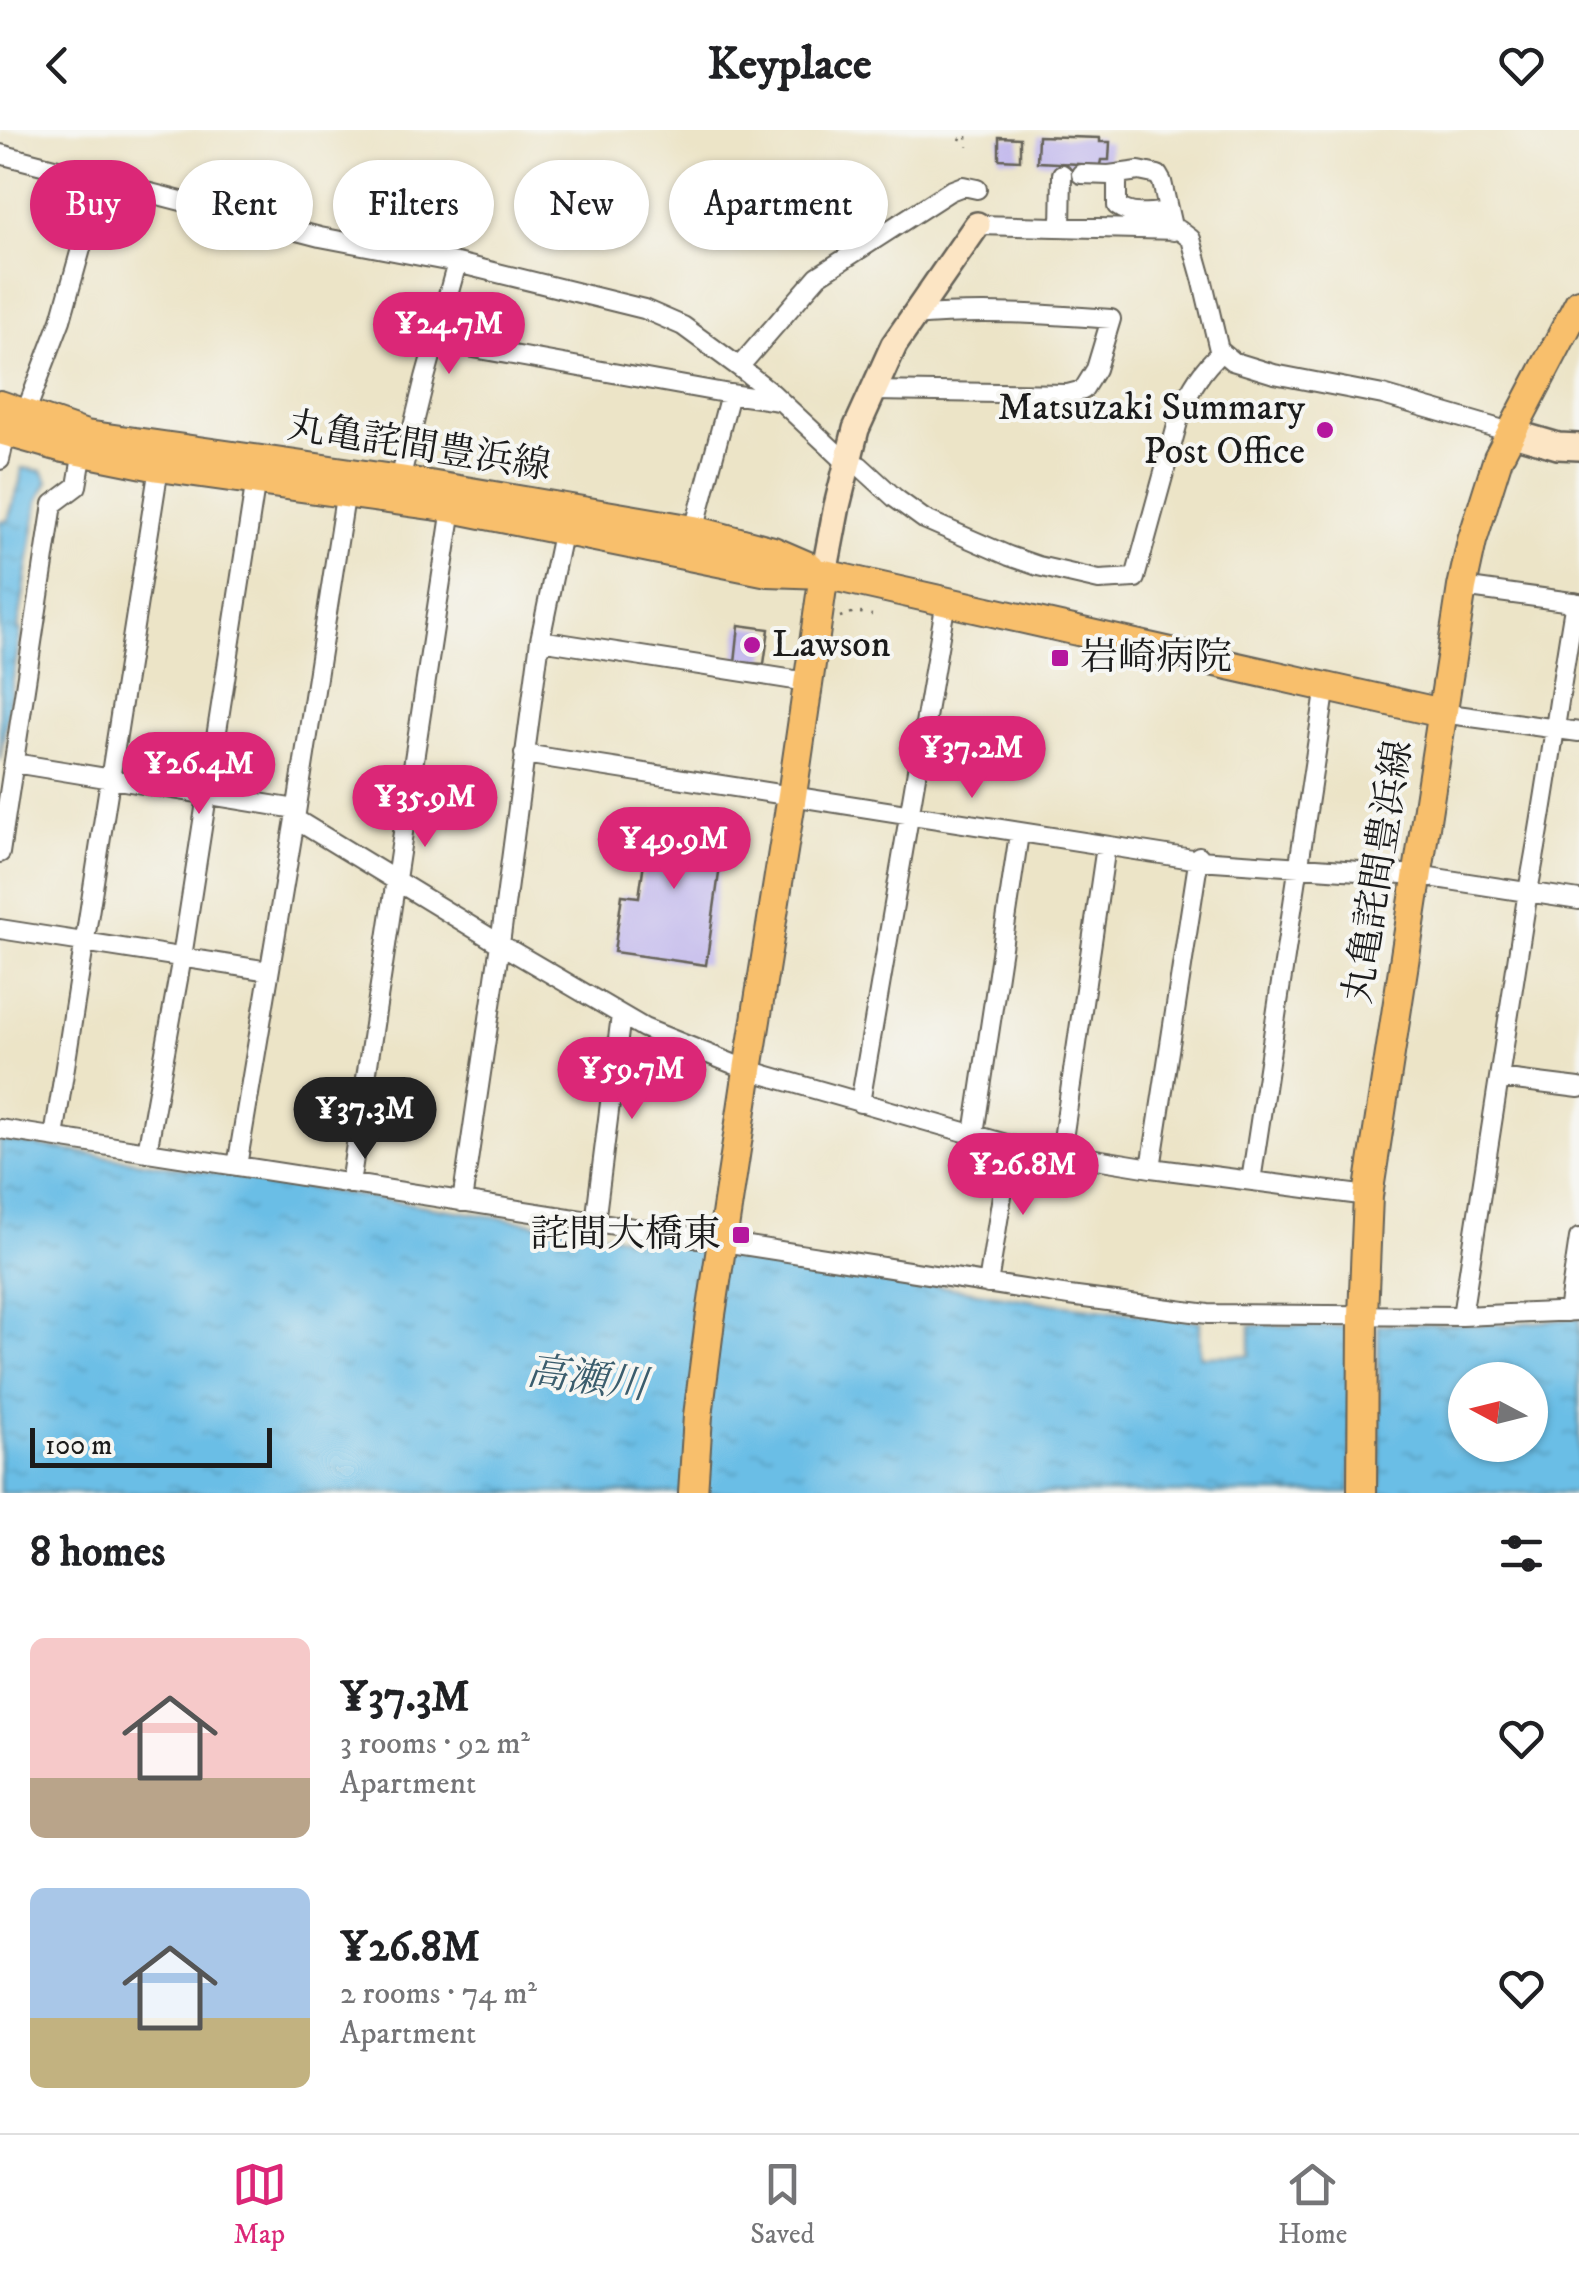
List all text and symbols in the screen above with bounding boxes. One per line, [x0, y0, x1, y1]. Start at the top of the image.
text: Keyplace [707, 37, 872, 93]
icon: back [30, 38, 85, 93]
icon: heart [1494, 38, 1549, 93]
chip: Buy [30, 160, 156, 250]
chip: Rent [176, 160, 313, 250]
chip: Filters [333, 160, 494, 250]
chip: New [514, 160, 649, 250]
chip: Apartment [669, 160, 888, 250]
pin: ¥24.7M [368, 292, 530, 377]
text: ¥24.7M [395, 304, 503, 344]
place label: Matsuzaki Summary Post Office [998, 384, 1306, 476]
street label: 丸亀詫間豊浜線 [284, 402, 554, 492]
marker: Matsuzaki Summary Post Office [1314, 419, 1336, 441]
place label: Lawson [772, 621, 891, 669]
marker: Lawson [741, 634, 763, 656]
place label: 岩崎病院 [1080, 634, 1232, 682]
marker: 岩崎病院 [1049, 647, 1071, 669]
pin: ¥37.2M [891, 716, 1053, 801]
text: ¥37.2M [921, 728, 1023, 768]
pin: ¥26.4M [118, 732, 280, 817]
street label: 丸亀詫間豊浜線 [1334, 737, 1424, 1007]
text: ¥26.4M [144, 744, 254, 784]
pin: ¥35.9M [344, 765, 506, 850]
text: ¥35.9M [374, 777, 476, 817]
pin: ¥49.9M [593, 807, 755, 892]
text: ¥49.9M [620, 819, 728, 859]
pin: ¥59.7M [551, 1037, 713, 1122]
text: ¥59.7M [579, 1049, 685, 1089]
pin: ¥37.3M [284, 1077, 446, 1162]
text: ¥37.3M [316, 1089, 414, 1129]
pin: ¥26.8M [942, 1133, 1104, 1218]
text: ¥26.8M [970, 1145, 1076, 1185]
place label: 詫間大橋東 [531, 1211, 721, 1259]
marker: 詫間大橋東 [730, 1224, 752, 1246]
water label: 高瀬川 [524, 1348, 654, 1413]
north arrow [1448, 1362, 1548, 1462]
map controls [1448, 1362, 1548, 1462]
scale bar [30, 1423, 272, 1468]
text: 100 m [45, 1428, 112, 1463]
icon: filters [1494, 1526, 1549, 1581]
text: 8 homes [30, 1527, 165, 1579]
text: ¥37.3M [340, 1672, 470, 1724]
icon: home [110, 1678, 230, 1798]
icon: heart [1494, 1711, 1549, 1766]
text: 3 rooms · 92 m² [340, 1724, 530, 1764]
text: Apartment [340, 1764, 476, 1804]
text: ¥26.8M [340, 1922, 480, 1974]
icon: home [110, 1928, 230, 2048]
icon: heart [1494, 1961, 1549, 2016]
text: 2 rooms · 74 m² [340, 1974, 537, 2014]
text: Apartment [340, 2014, 476, 2054]
tab: Map [232, 2157, 287, 2252]
tab: Saved [750, 2157, 815, 2252]
tab: Home [1278, 2157, 1347, 2252]

